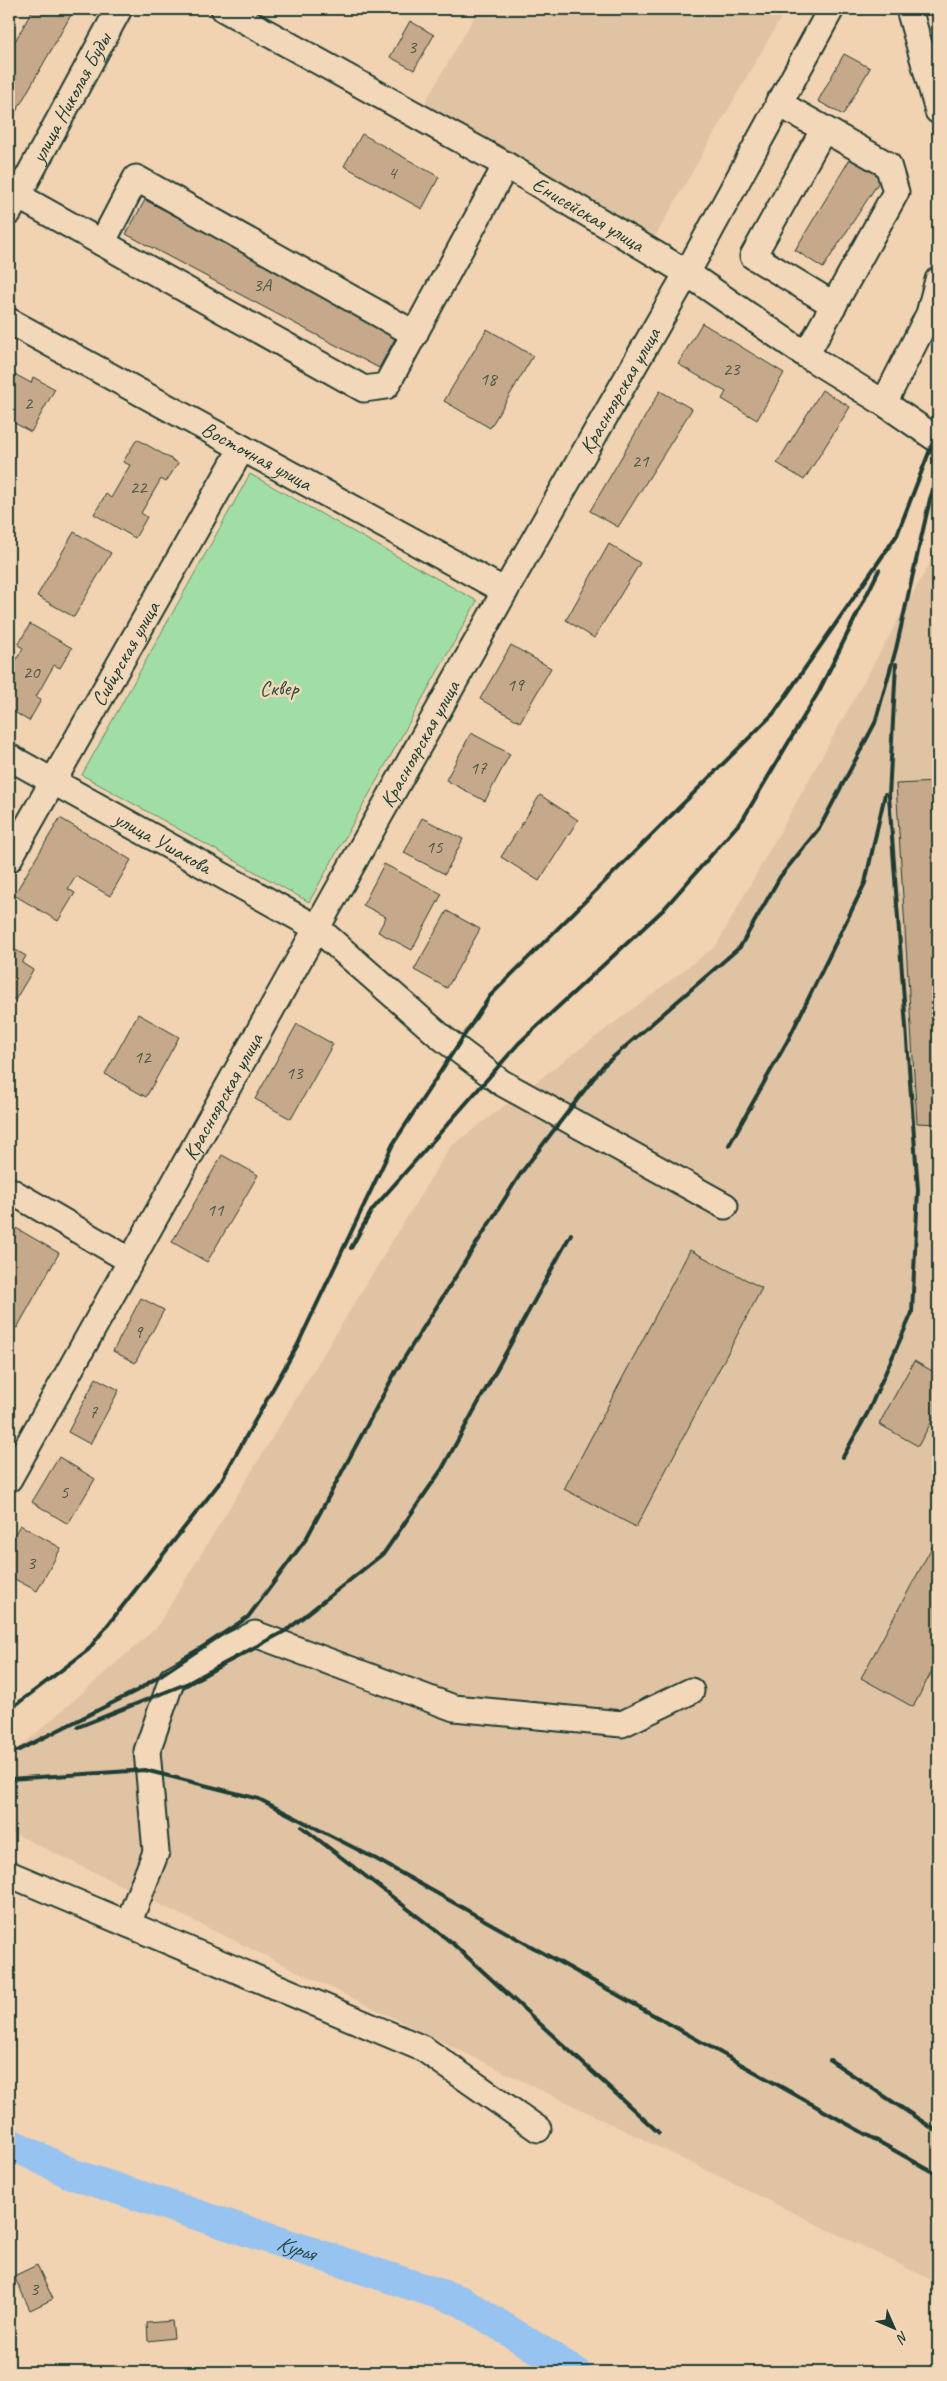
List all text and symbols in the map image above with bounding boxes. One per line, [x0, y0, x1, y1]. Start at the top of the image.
street label: улица Николая Буды [24, 26, 118, 169]
house number: 3 [408, 35, 418, 59]
house number: 4 [388, 161, 399, 185]
street label: Енисейская улица [528, 171, 650, 258]
house number: 3А [253, 273, 273, 297]
street label: Красноярская улица [573, 322, 667, 458]
house number: 23 [722, 357, 741, 381]
house number: 18 [479, 367, 499, 391]
house number: 2 [24, 391, 34, 415]
street label: Восточная улица [197, 415, 318, 497]
house number: 21 [631, 449, 650, 473]
house number: 22 [129, 475, 148, 499]
street label: Сибирская улица [85, 595, 166, 711]
house number: 20 [22, 660, 41, 684]
house number: 19 [506, 673, 525, 697]
park label: Сквер [260, 675, 300, 701]
street label: Красноярская улица [374, 675, 466, 812]
house number: 17 [469, 756, 488, 780]
street label: улица Ушакова [108, 804, 218, 881]
house number: 15 [425, 835, 444, 859]
street label: Красноярская улица [177, 1027, 269, 1165]
house number: 12 [133, 1045, 152, 1069]
house number: 13 [285, 1061, 304, 1085]
house number: 11 [206, 1198, 225, 1222]
house number: 9 [134, 1320, 144, 1344]
house number: 7 [89, 1400, 99, 1424]
house number: 5 [60, 1480, 70, 1504]
house number: 3 [27, 1551, 37, 1575]
water label: Курья [273, 2229, 322, 2269]
house number: 3 [30, 2277, 40, 2301]
north arrow [870, 2304, 920, 2354]
text: N [892, 2328, 912, 2348]

